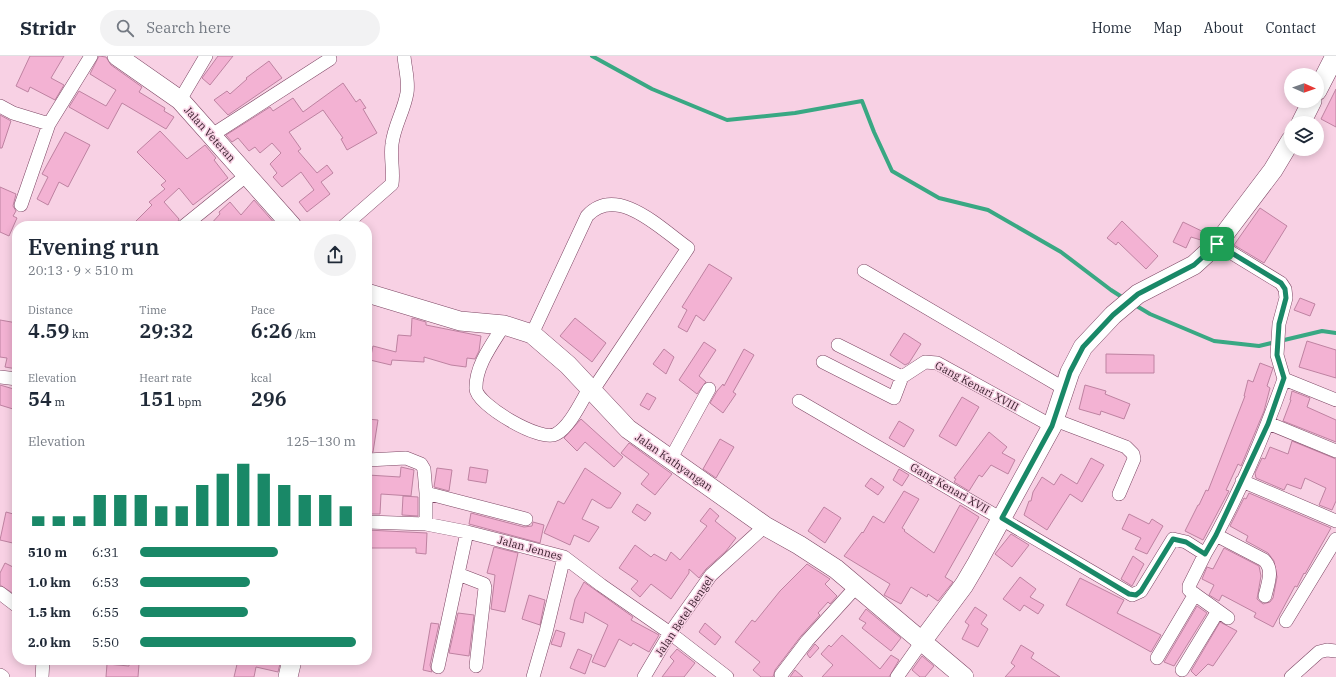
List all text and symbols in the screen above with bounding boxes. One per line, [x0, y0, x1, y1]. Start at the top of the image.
search box [100, 10, 380, 46]
text: Stridr [20, 16, 76, 40]
icon: search [114, 17, 136, 39]
text: Search here [146, 18, 231, 37]
text: Home [1092, 19, 1131, 37]
text: Map [1153, 19, 1182, 37]
text: About [1204, 19, 1243, 37]
text: Contact [1265, 19, 1316, 37]
north arrow [1284, 68, 1324, 108]
map controls [1284, 68, 1324, 156]
street label: Jalan Veteran [181, 103, 239, 165]
button: layers [1284, 116, 1324, 156]
pin [1200, 227, 1234, 261]
text: Evening run [28, 232, 159, 261]
icon: arrive [1206, 233, 1228, 255]
button: share [314, 234, 356, 276]
text: 20:13 · 9 × 510 m [28, 262, 134, 279]
text: Distance [28, 303, 73, 317]
text: Time [139, 303, 166, 317]
text: Pace [251, 303, 275, 317]
text: 4.59 [28, 317, 70, 344]
text: 29:32 [139, 317, 193, 344]
text: 6:26 [251, 317, 293, 344]
text: km [70, 327, 89, 341]
text: /km [293, 327, 316, 341]
street label: Gang Kenari XVIII [933, 358, 1022, 414]
text: Elevation [28, 371, 76, 385]
text: Heart rate [139, 371, 192, 385]
text: kcal [251, 371, 272, 385]
text: 54 [28, 385, 52, 412]
text: 151 [139, 385, 175, 412]
text: 296 [251, 385, 287, 412]
text: m [52, 395, 65, 409]
text: bpm [175, 395, 202, 409]
street label: Jalan Kathyangan [632, 430, 716, 494]
text: Elevation [28, 433, 85, 450]
text: 125–130 m [286, 433, 356, 450]
street label: Gang Kenari XVII [908, 460, 992, 516]
street label: Jalan Jennes [496, 533, 564, 563]
text: 510 m [28, 544, 67, 561]
text: 6:31 [92, 544, 119, 561]
street label: Jalan Betel Bengel [652, 573, 716, 659]
text: 1.0 km [28, 574, 71, 591]
text: 6:53 [92, 574, 119, 591]
text: 1.5 km [28, 604, 71, 621]
text: 6:55 [92, 604, 119, 621]
text: 2.0 km [28, 634, 71, 651]
text: 5:50 [92, 634, 119, 651]

